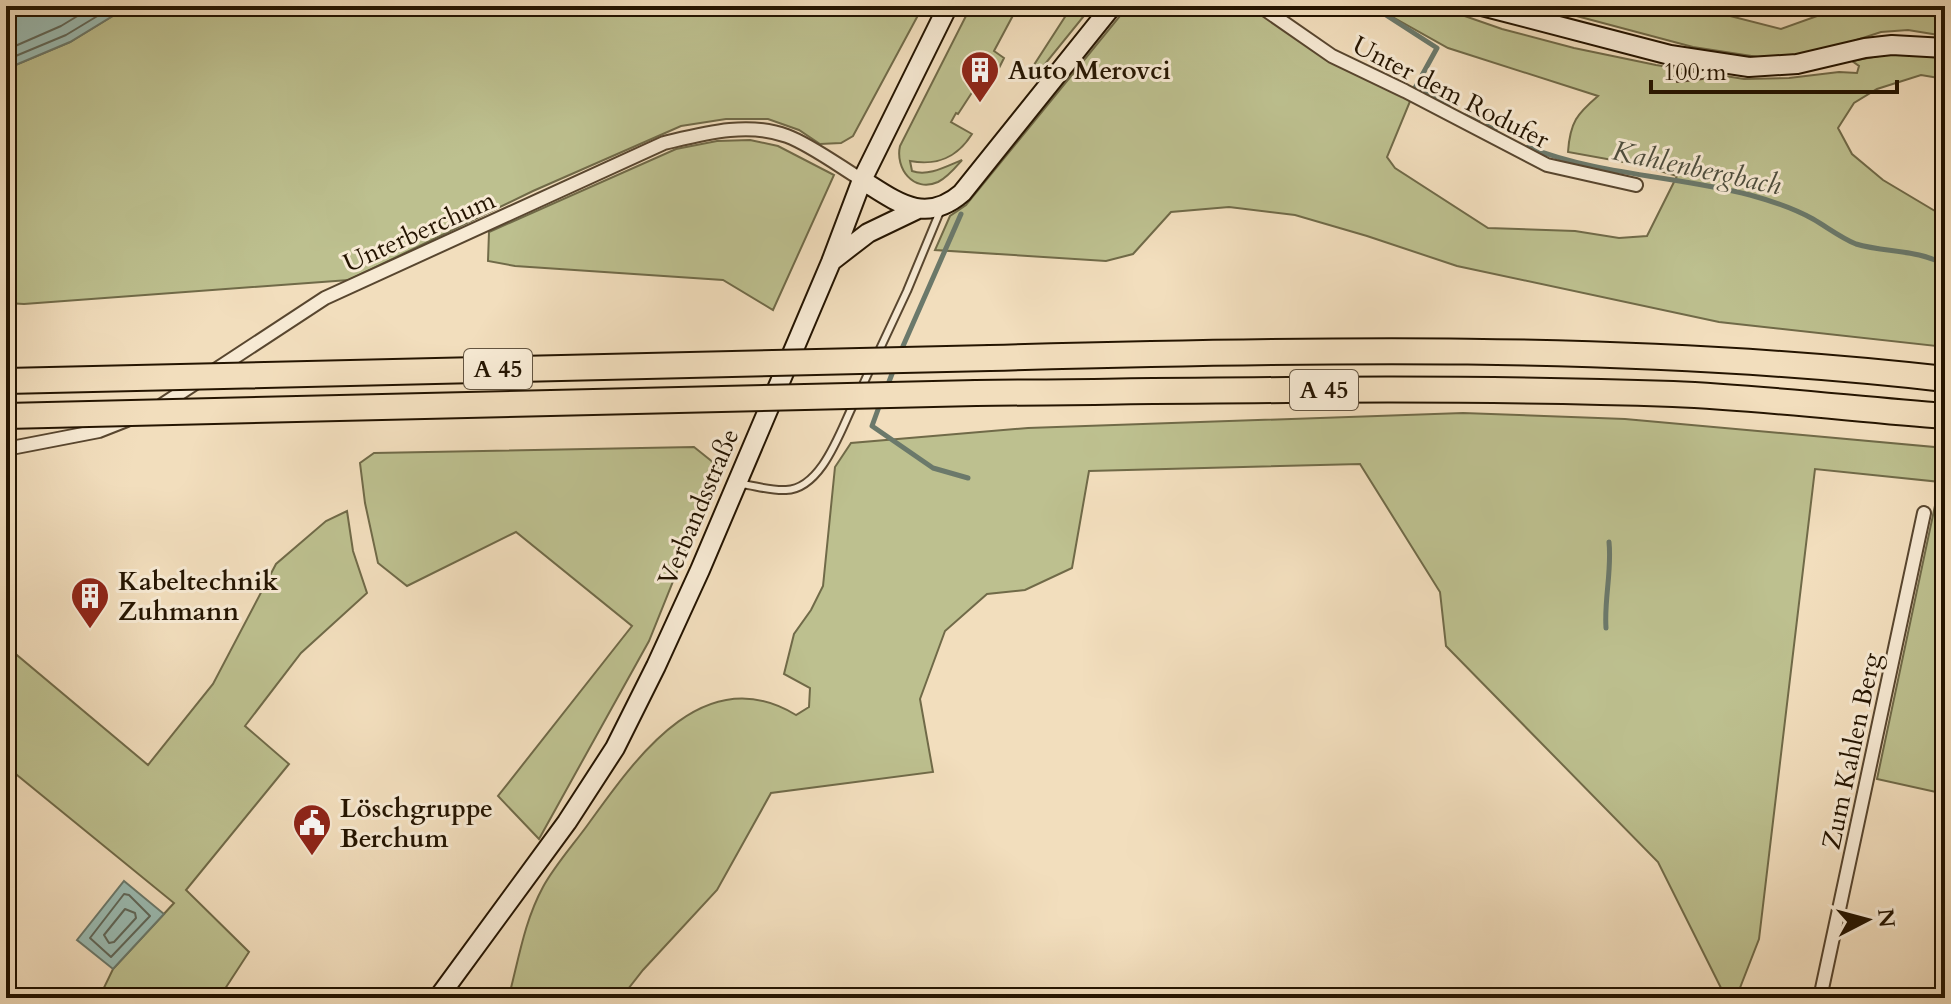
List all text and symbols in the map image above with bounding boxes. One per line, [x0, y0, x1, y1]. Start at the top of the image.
street label: Unter dem Rodufer [1346, 28, 1556, 157]
scale bar [1651, 44, 1897, 94]
building icon: Auto Merovci [959, 49, 1001, 104]
place label: Auto Merovci [1008, 53, 1171, 88]
text: 100 m [1663, 56, 1727, 89]
water label: Kahlenbergbach [1609, 132, 1785, 205]
street label: Unterberchum [338, 182, 501, 281]
road number: A 45 [464, 349, 532, 389]
road number: A 45 [1290, 370, 1358, 410]
street label: Verbandsstraße [650, 423, 747, 591]
place label: Kabeltechnik Zuhmann [118, 564, 279, 629]
building icon: Kabeltechnik Zuhmann [69, 575, 111, 630]
street label: Zum Kahlen Berg [1814, 649, 1890, 853]
place label: Löschgruppe Berchum [340, 791, 493, 856]
public building icon: Löschgruppe Berchum [291, 802, 333, 857]
north arrow [1827, 880, 1907, 960]
text: N [1870, 907, 1902, 929]

